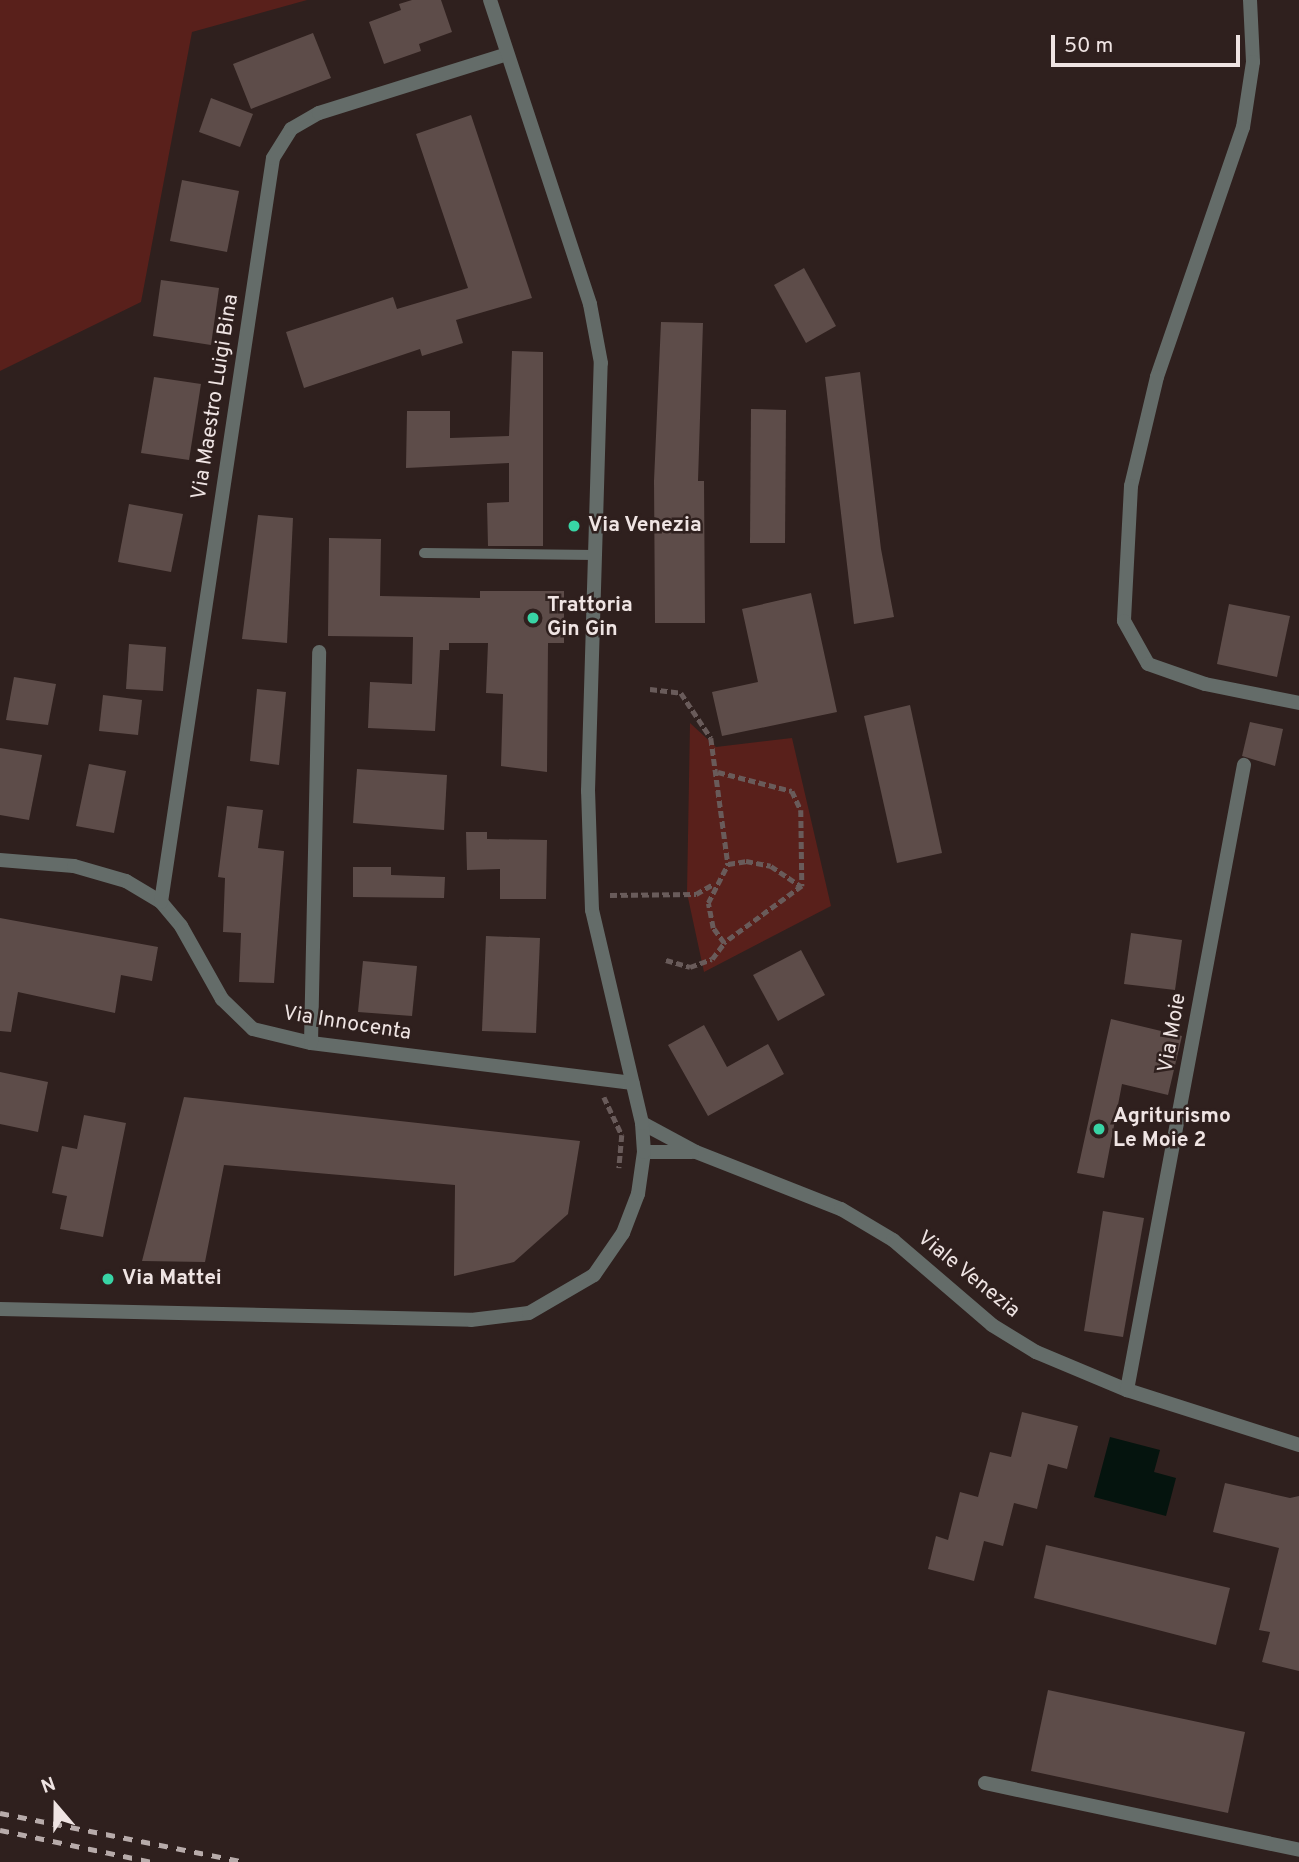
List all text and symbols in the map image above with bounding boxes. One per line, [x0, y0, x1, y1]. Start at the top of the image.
scale bar [1054, 21, 1243, 65]
text: 50 m [1064, 33, 1113, 60]
street label: Via Maestro Luigi Bina [187, 292, 245, 502]
place label: Via Venezia [588, 513, 702, 539]
marker: Via Venezia [566, 518, 582, 534]
place label: Trattoria Gin Gin [547, 593, 633, 643]
marker: Trattoria Gin Gin [525, 610, 541, 626]
street label: Via Moie [1154, 991, 1192, 1075]
street label: Via Innocenta [281, 1001, 413, 1047]
place label: Agriturismo Le Moie 2 [1113, 1104, 1231, 1154]
marker: Agriturismo Le Moie 2 [1091, 1121, 1107, 1137]
street label: Viale Venezia [911, 1226, 1025, 1324]
place label: Via Mattei [122, 1266, 222, 1292]
marker: Via Mattei [100, 1271, 116, 1287]
north arrow [21, 1771, 91, 1841]
text: N [38, 1773, 59, 1800]

